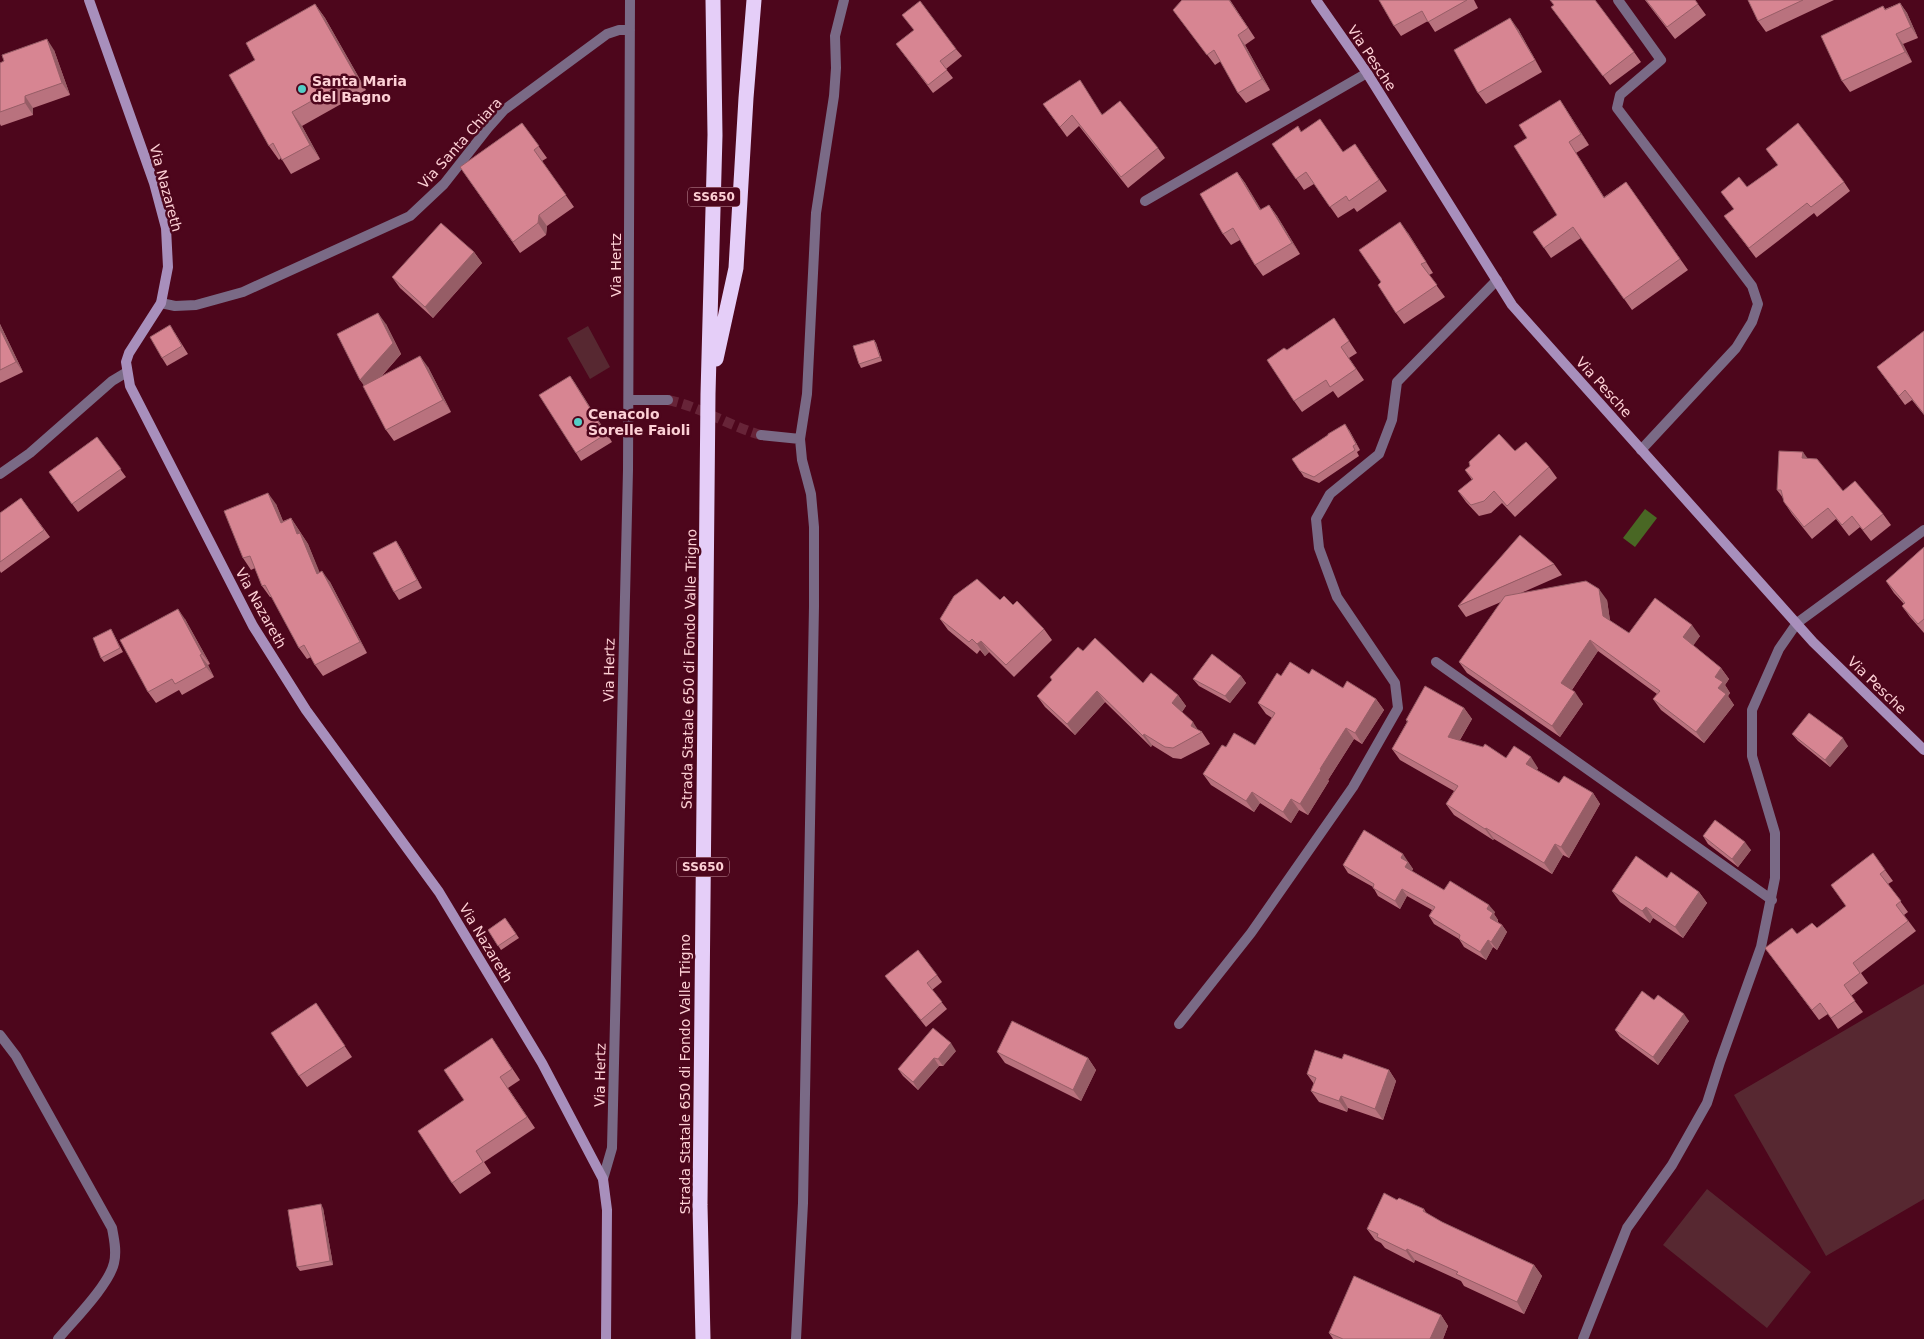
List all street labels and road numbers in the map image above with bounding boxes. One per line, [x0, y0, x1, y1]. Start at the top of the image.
street label: Via Pesche [1344, 22, 1400, 94]
street label: Via Santa Chiara [415, 94, 505, 192]
street label: Via Nazareth [147, 143, 185, 233]
road number: SS650 [688, 188, 740, 206]
street label: Via Hertz [608, 233, 624, 297]
street label: Via Pesche [1573, 354, 1635, 420]
street label: Strada Statale 650 di Fondo Valle Trigno [679, 529, 699, 809]
street label: Via Nazareth [232, 565, 290, 651]
street label: Via Hertz [600, 638, 618, 702]
street label: Via Pesche [1844, 653, 1910, 717]
road number: SS650 [677, 858, 729, 876]
street label: Via Nazareth [456, 900, 516, 986]
street label: Strada Statale 650 di Fondo Valle Trigno [677, 934, 693, 1214]
street label: Via Hertz [591, 1043, 609, 1107]

